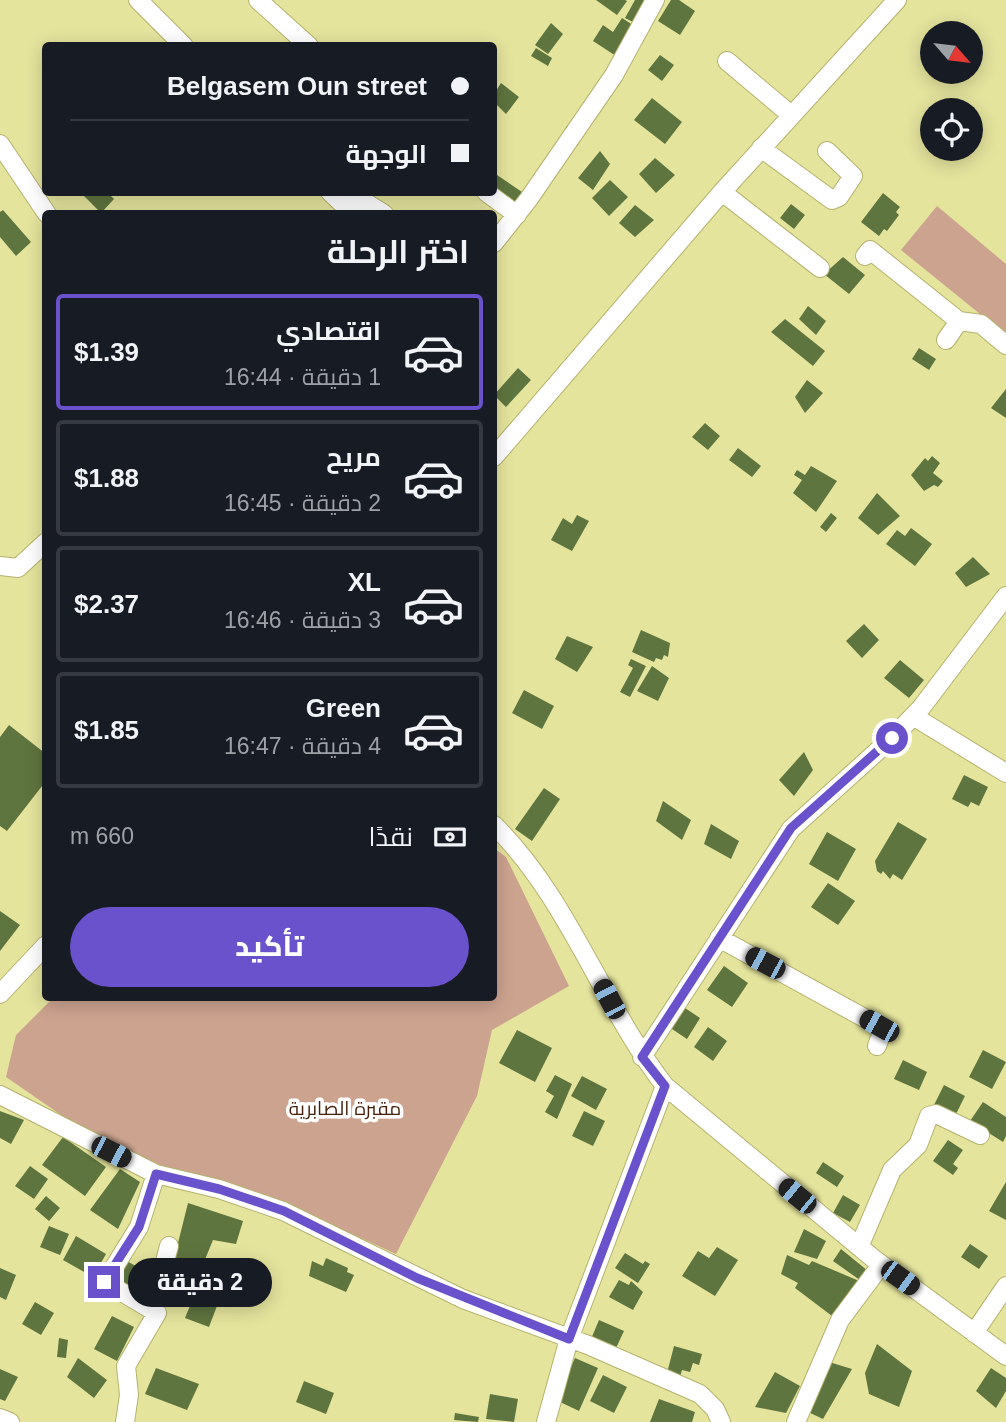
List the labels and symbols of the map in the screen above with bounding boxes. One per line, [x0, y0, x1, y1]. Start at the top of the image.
north arrow [920, 21, 984, 84]
route start [876, 722, 908, 754]
car [742, 944, 789, 982]
car [590, 976, 629, 1022]
car [856, 1007, 903, 1045]
park label: مقبرة الصابرية [289, 1098, 401, 1120]
car [88, 1133, 135, 1171]
car [775, 1175, 820, 1217]
car [877, 1257, 924, 1299]
callout: 2 دقيقة [128, 1258, 272, 1306]
route end [88, 1266, 120, 1298]

